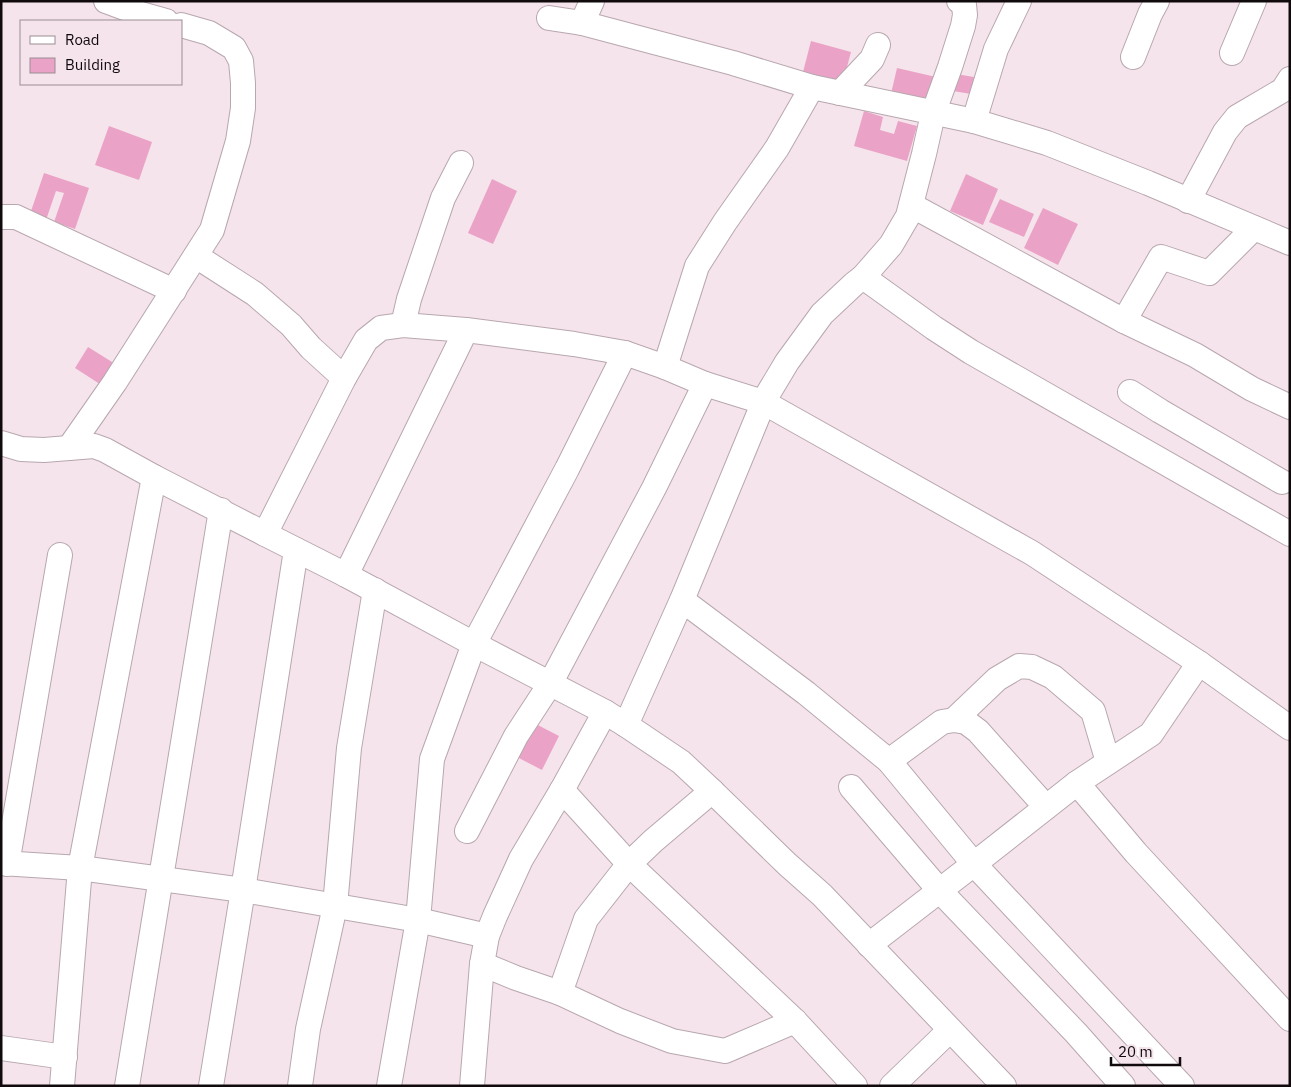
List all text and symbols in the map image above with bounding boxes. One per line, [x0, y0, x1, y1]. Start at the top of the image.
legend [20, 20, 182, 85]
text: Road [65, 30, 100, 49]
text: Building [65, 55, 120, 74]
scale bar [1111, 1034, 1180, 1066]
text: 20 m [1118, 1042, 1153, 1061]

